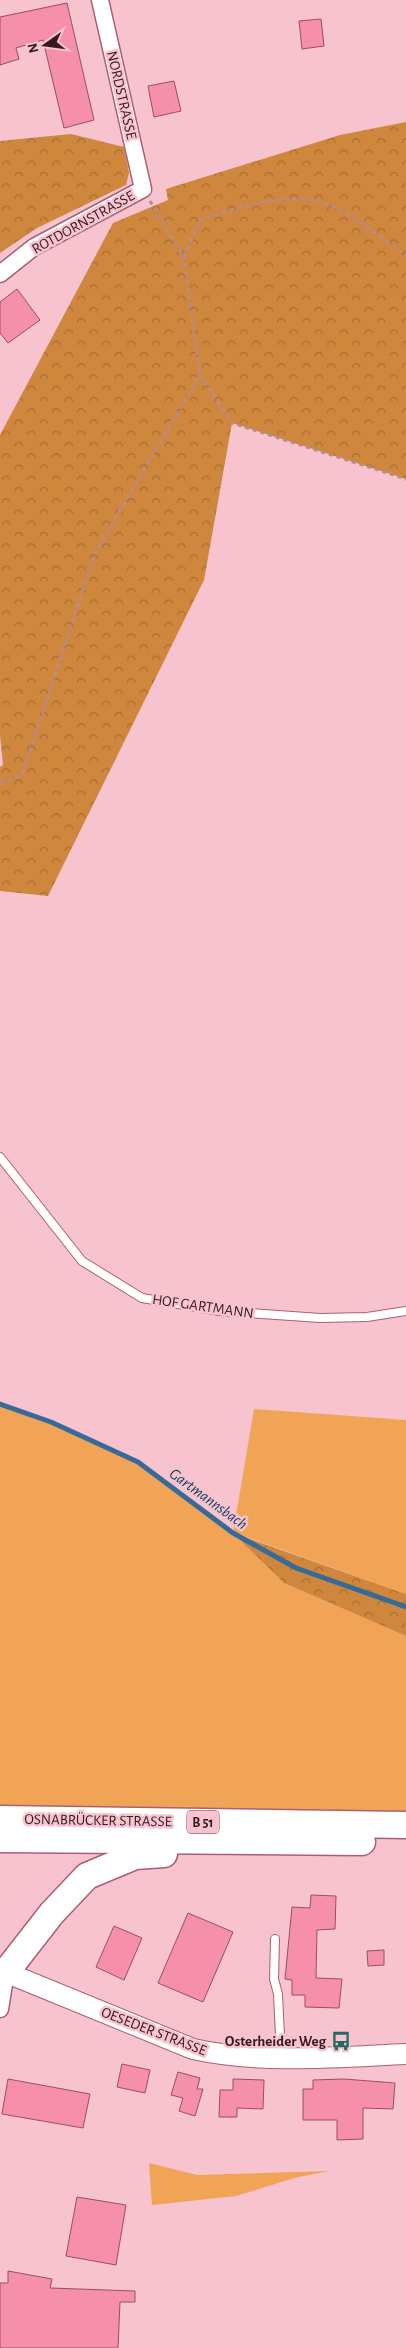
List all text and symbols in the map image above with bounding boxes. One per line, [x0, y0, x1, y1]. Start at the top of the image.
north arrow [20, 20, 70, 70]
text: N [25, 41, 41, 54]
street label: NORDSTRASSE [104, 50, 139, 141]
street label: ROTDORNSTRASSE [29, 188, 137, 257]
street label: HOF GARTMANN [151, 1292, 255, 1321]
water label: Gartmannsbach [167, 1465, 250, 1532]
street label: OSNABRÜCKER STRASSE [24, 1810, 172, 1829]
road number: B 51 [187, 1810, 219, 1834]
street label: OESEDER STRASSE [99, 2005, 208, 2058]
bus stop icon: Osterheider Weg [330, 2030, 352, 2052]
place label: Osterheider Weg [225, 2034, 326, 2049]

